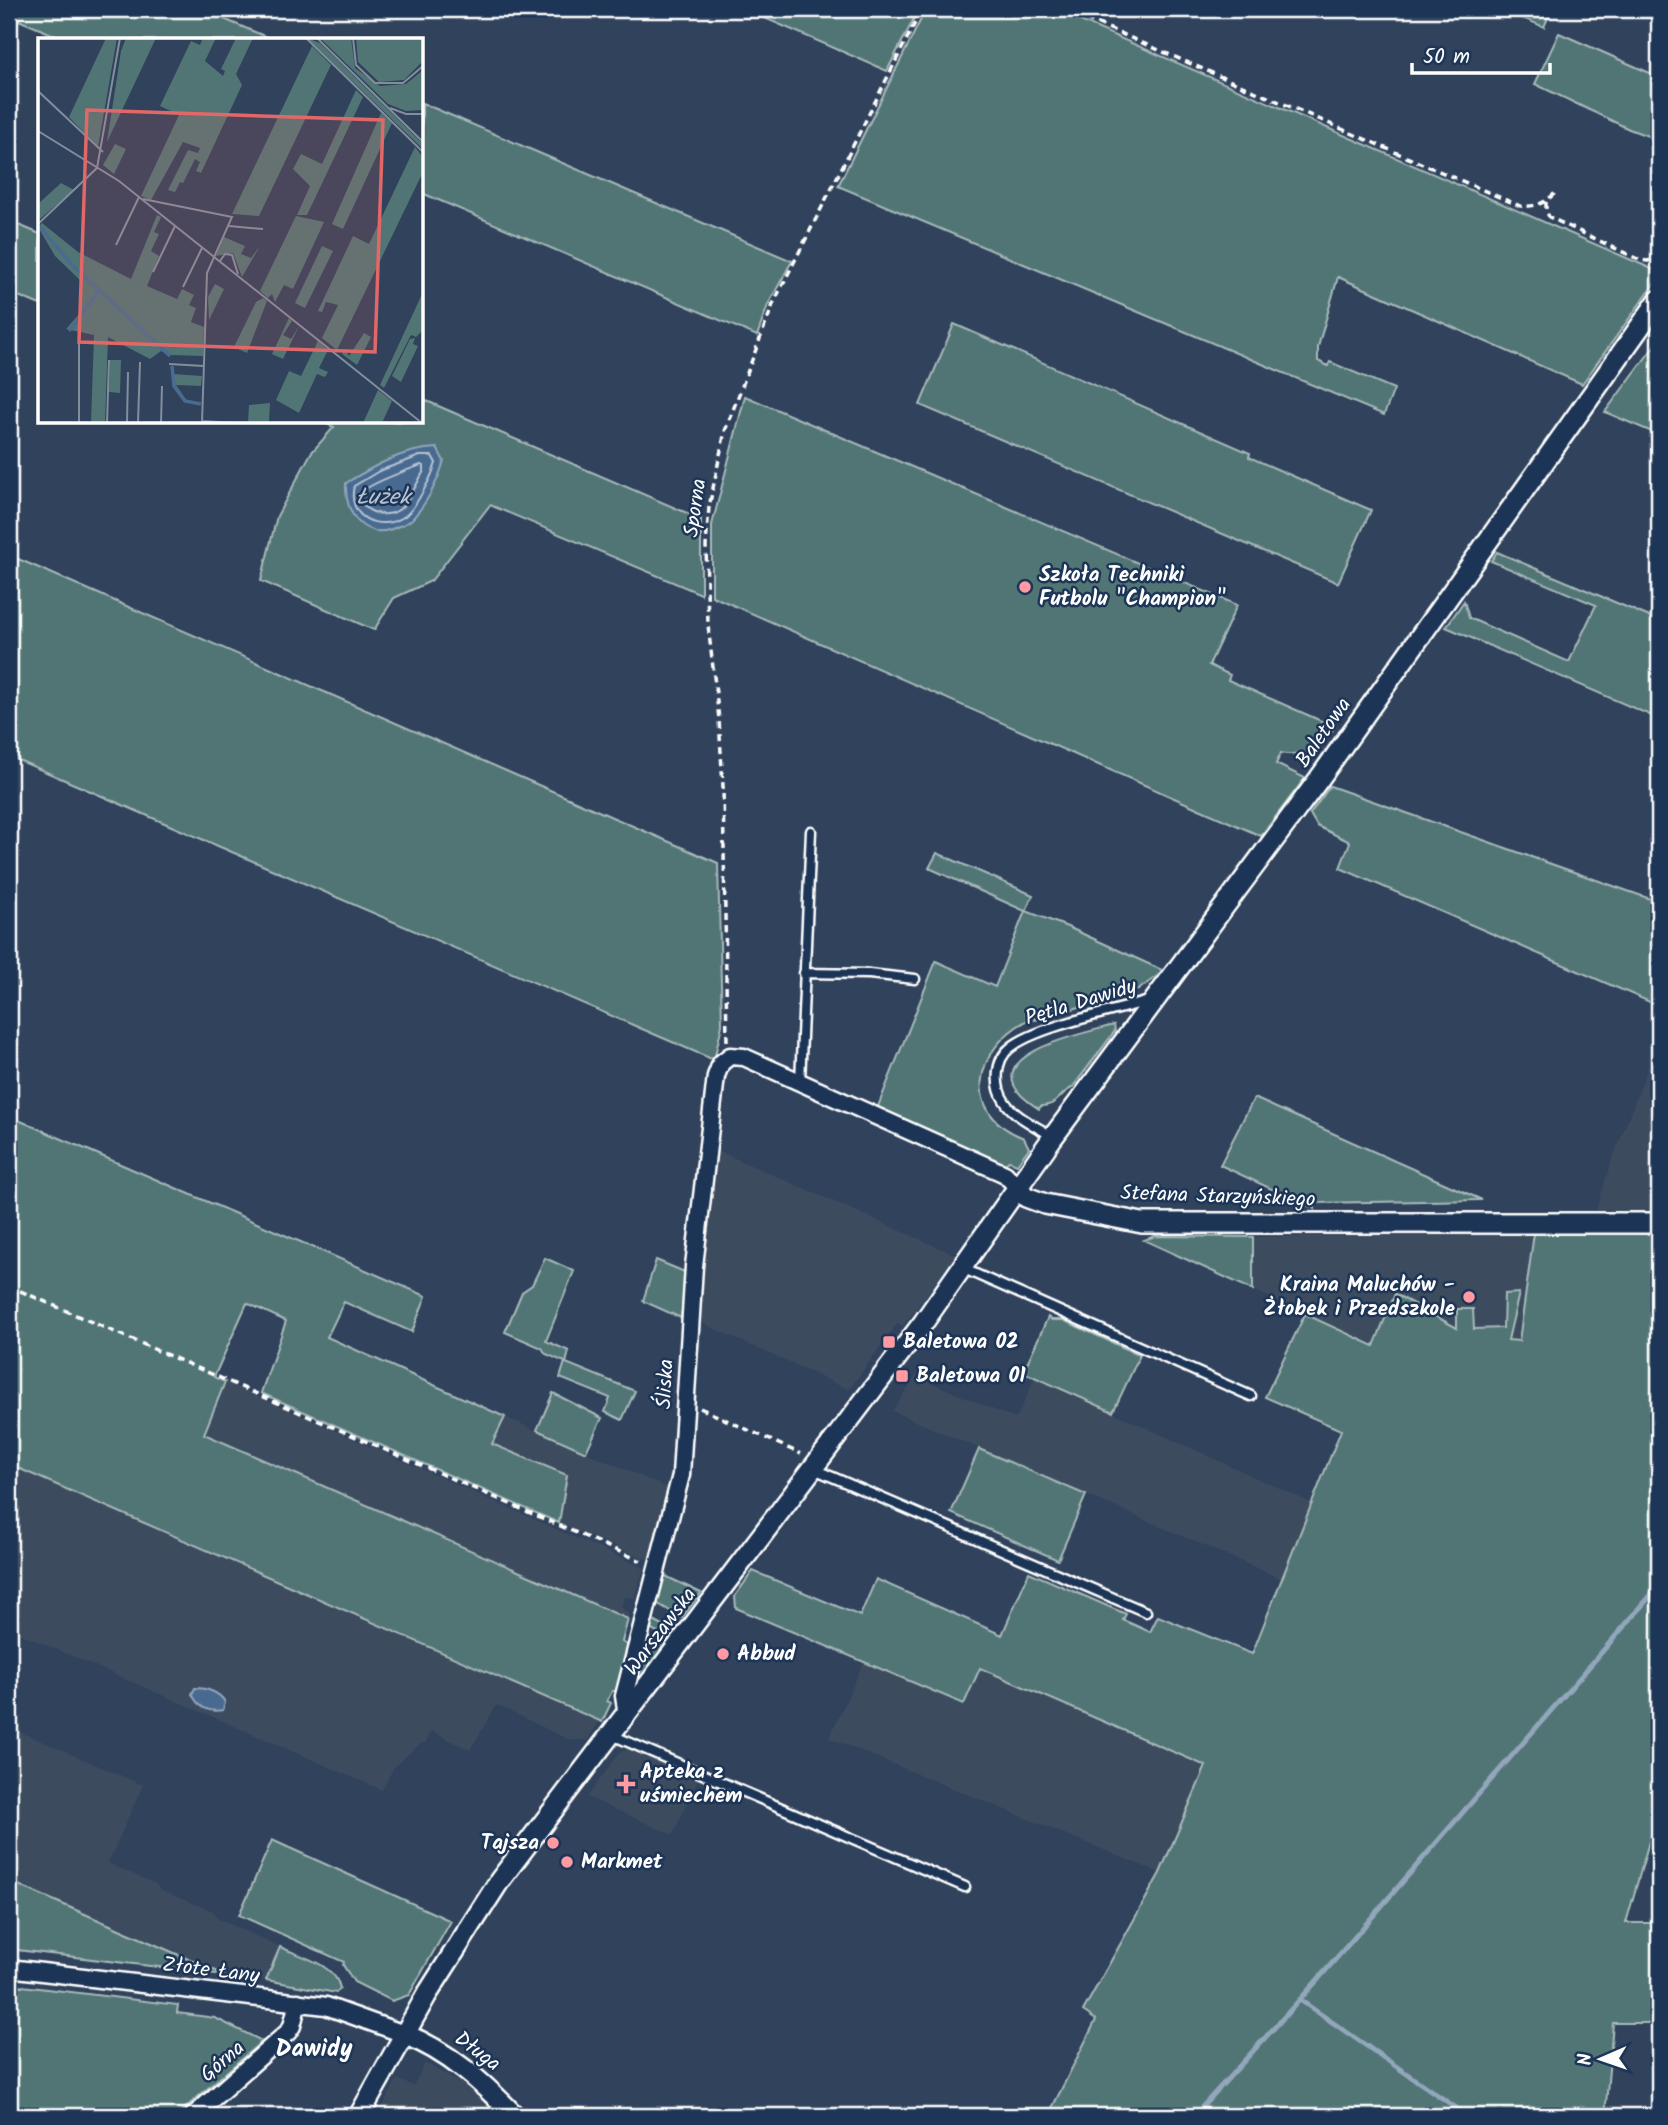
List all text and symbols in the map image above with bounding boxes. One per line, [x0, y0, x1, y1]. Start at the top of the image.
scale bar [1412, 32, 1551, 76]
inset map [38, 38, 424, 424]
text: 50 m [1423, 41, 1470, 74]
street label: Sporna [676, 477, 716, 539]
water label: Łużek [356, 480, 413, 516]
place label: Szkoła Techniki Futbolu "Champion" [1039, 559, 1226, 616]
marker: Szkoła Techniki Futbolu "Champion" [1017, 579, 1033, 595]
street label: Baletowa [1288, 691, 1360, 775]
street label: Pętla Dawidy [1021, 970, 1141, 1036]
street label: Stefana Starzyńskiego [1120, 1177, 1316, 1217]
place label: Kraina Maluchów - Żłobek i Przedszkole [1263, 1269, 1455, 1326]
marker: Kraina Maluchów - Żłobek i Przedszkole [1461, 1289, 1477, 1305]
place label: Baletowa 02 [903, 1326, 1018, 1359]
marker: Baletowa 02 [881, 1334, 897, 1350]
street label: Śliska [648, 1358, 684, 1410]
place label: Baletowa 01 [916, 1360, 1026, 1393]
marker: Baletowa 01 [894, 1368, 910, 1384]
street label: Warszawska [617, 1581, 705, 1683]
place label: Abbud [737, 1638, 796, 1671]
marker: Abbud [715, 1646, 731, 1662]
place label: Apteka z uśmiechem [640, 1756, 742, 1813]
marker: Apteka z uśmiechem [618, 1776, 634, 1792]
place label: Tajsza [481, 1827, 539, 1860]
marker: Tajsza [545, 1835, 561, 1851]
place label: Markmet [581, 1846, 663, 1879]
marker: Markmet [559, 1854, 575, 1870]
street label: Złote Łany [160, 1949, 262, 1993]
street label: Długa [447, 2023, 507, 2081]
north arrow [1566, 2024, 1636, 2094]
district label: Dawidy [276, 2030, 353, 2069]
street label: Górna [193, 2033, 253, 2091]
text: N [1571, 2053, 1601, 2066]

